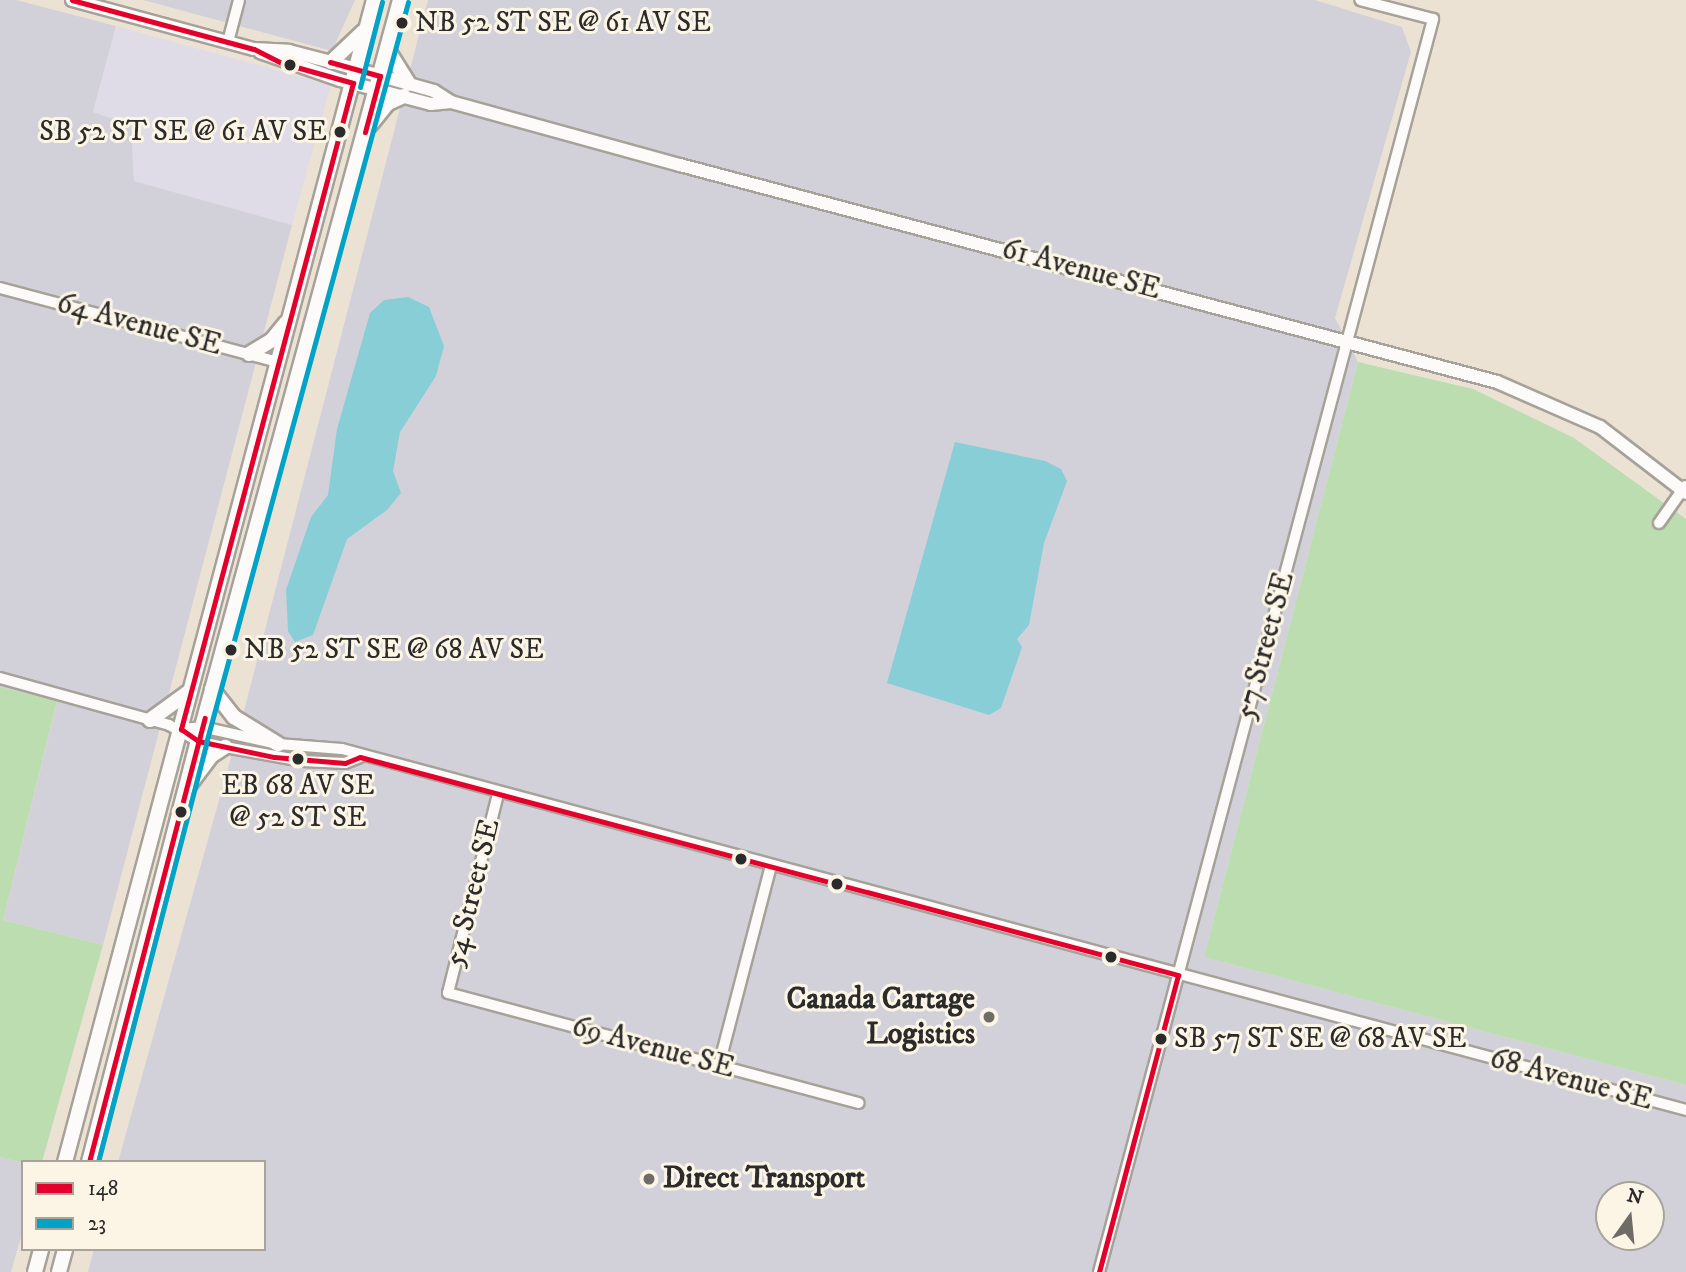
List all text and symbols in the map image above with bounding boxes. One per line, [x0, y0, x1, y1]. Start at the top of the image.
place label: NB 52 ST SE @ 61 AV SE [415, 6, 711, 40]
marker: NB 52 ST SE @ 61 AV SE [395, 16, 409, 30]
unlabelled marker [283, 58, 297, 72]
place label: SB 52 ST SE @ 61 AV SE [39, 115, 327, 149]
marker: SB 52 ST SE @ 61 AV SE [333, 125, 347, 139]
street label: 61 Avenue SE [998, 232, 1164, 308]
street label: 64 Avenue SE [53, 286, 225, 364]
street label: 57 Street SE [1229, 568, 1303, 724]
place label: NB 52 ST SE @ 68 AV SE [244, 633, 544, 667]
marker: NB 52 ST SE @ 68 AV SE [224, 643, 238, 657]
marker: EB 68 AV SE @ 52 ST SE [291, 752, 305, 766]
place label: EB 68 AV SE @ 52 ST SE [221, 769, 375, 835]
unlabelled marker [174, 805, 188, 819]
street label: 54 Street SE [437, 815, 509, 971]
unlabelled marker [734, 852, 748, 866]
unlabelled marker [830, 877, 844, 891]
unlabelled marker [1104, 950, 1118, 964]
place label: Canada Cartage Logistics [787, 982, 975, 1052]
street label: 69 Avenue SE [568, 1009, 738, 1087]
marker: Canada Cartage Logistics [981, 1009, 997, 1025]
place label: SB 57 ST SE @ 68 AV SE [1174, 1022, 1467, 1056]
marker: SB 57 ST SE @ 68 AV SE [1154, 1032, 1168, 1046]
street label: 68 Avenue SE [1486, 1041, 1656, 1119]
legend [21, 1160, 266, 1251]
place label: Direct Transport [663, 1161, 865, 1197]
marker: Direct Transport [641, 1171, 657, 1187]
text: 148 [88, 1176, 118, 1202]
north arrow [1595, 1181, 1665, 1251]
text: N [1625, 1184, 1646, 1210]
text: 23 [88, 1211, 106, 1237]

